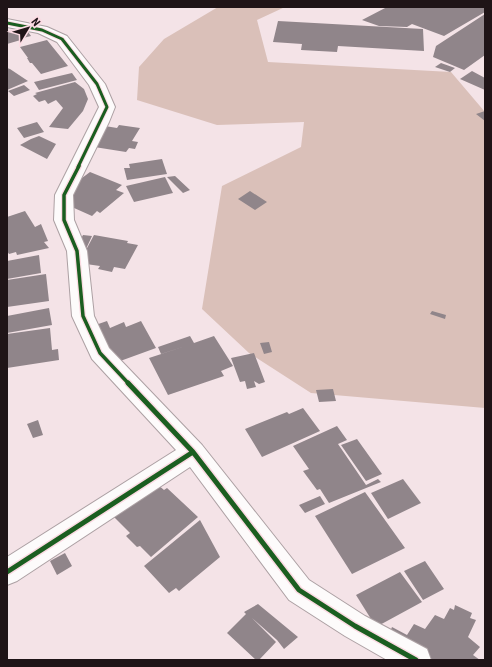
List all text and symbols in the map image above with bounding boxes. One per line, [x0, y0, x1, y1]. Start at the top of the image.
north arrow [8, 8, 48, 48]
text: N [28, 15, 43, 29]

